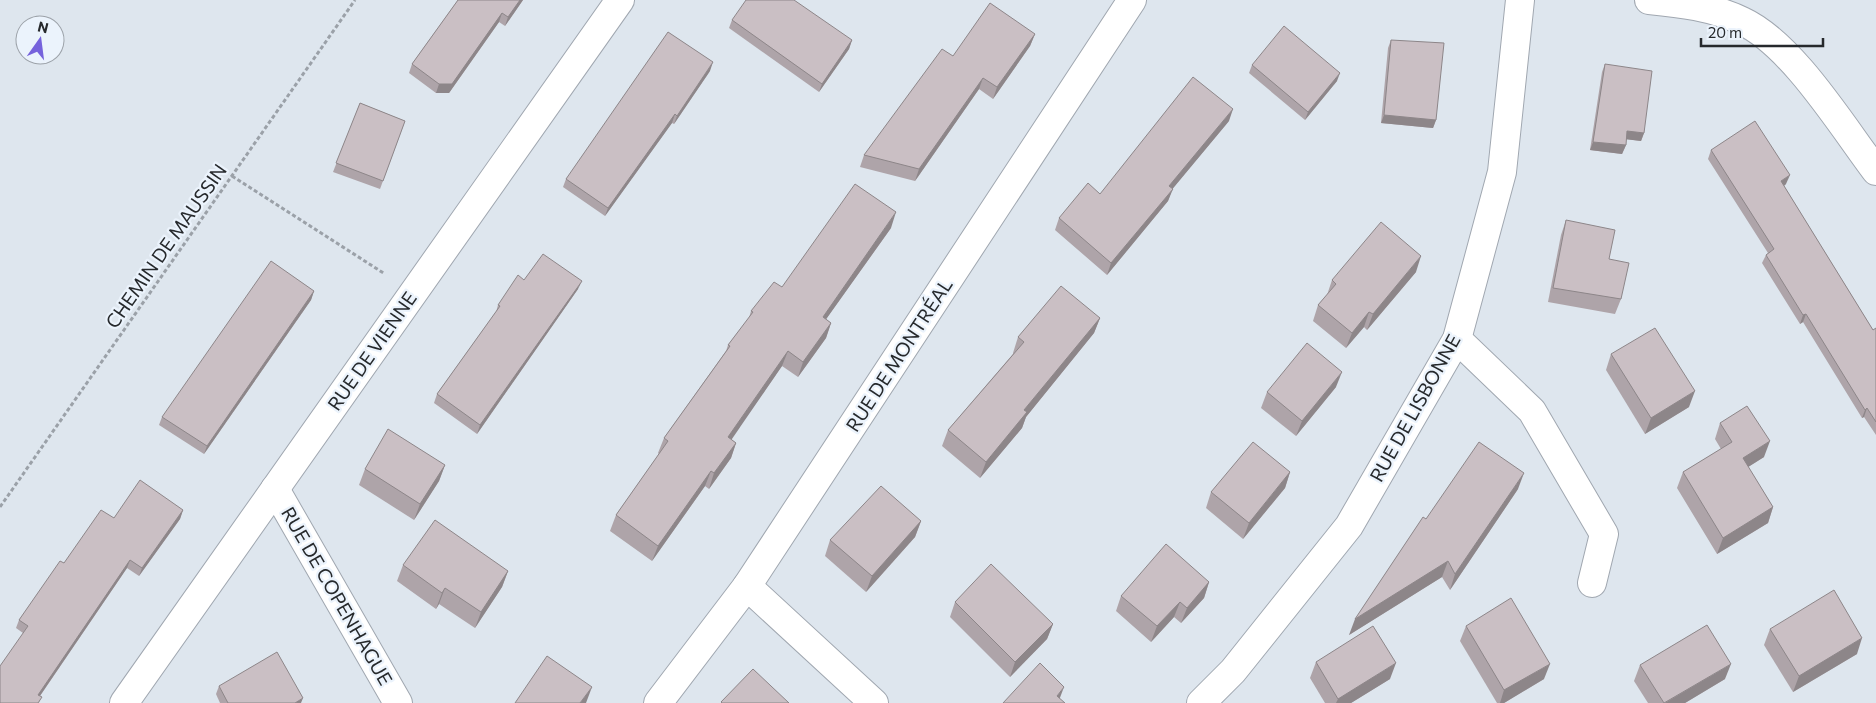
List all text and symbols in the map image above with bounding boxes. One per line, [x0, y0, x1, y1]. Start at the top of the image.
north arrow [15, 15, 65, 65]
scale bar [1701, 15, 1824, 47]
text: N [36, 17, 50, 36]
text: 20 m [1708, 23, 1742, 41]
street label: CHEMIN DE MAUSSIN [100, 159, 231, 332]
street label: RUE DE MONTRÉAL [840, 274, 957, 436]
street label: RUE DE VIENNE [322, 287, 421, 414]
street label: RUE DE LISBONNE [1364, 330, 1465, 486]
street label: RUE DE COPENHAGUE [277, 503, 398, 689]

